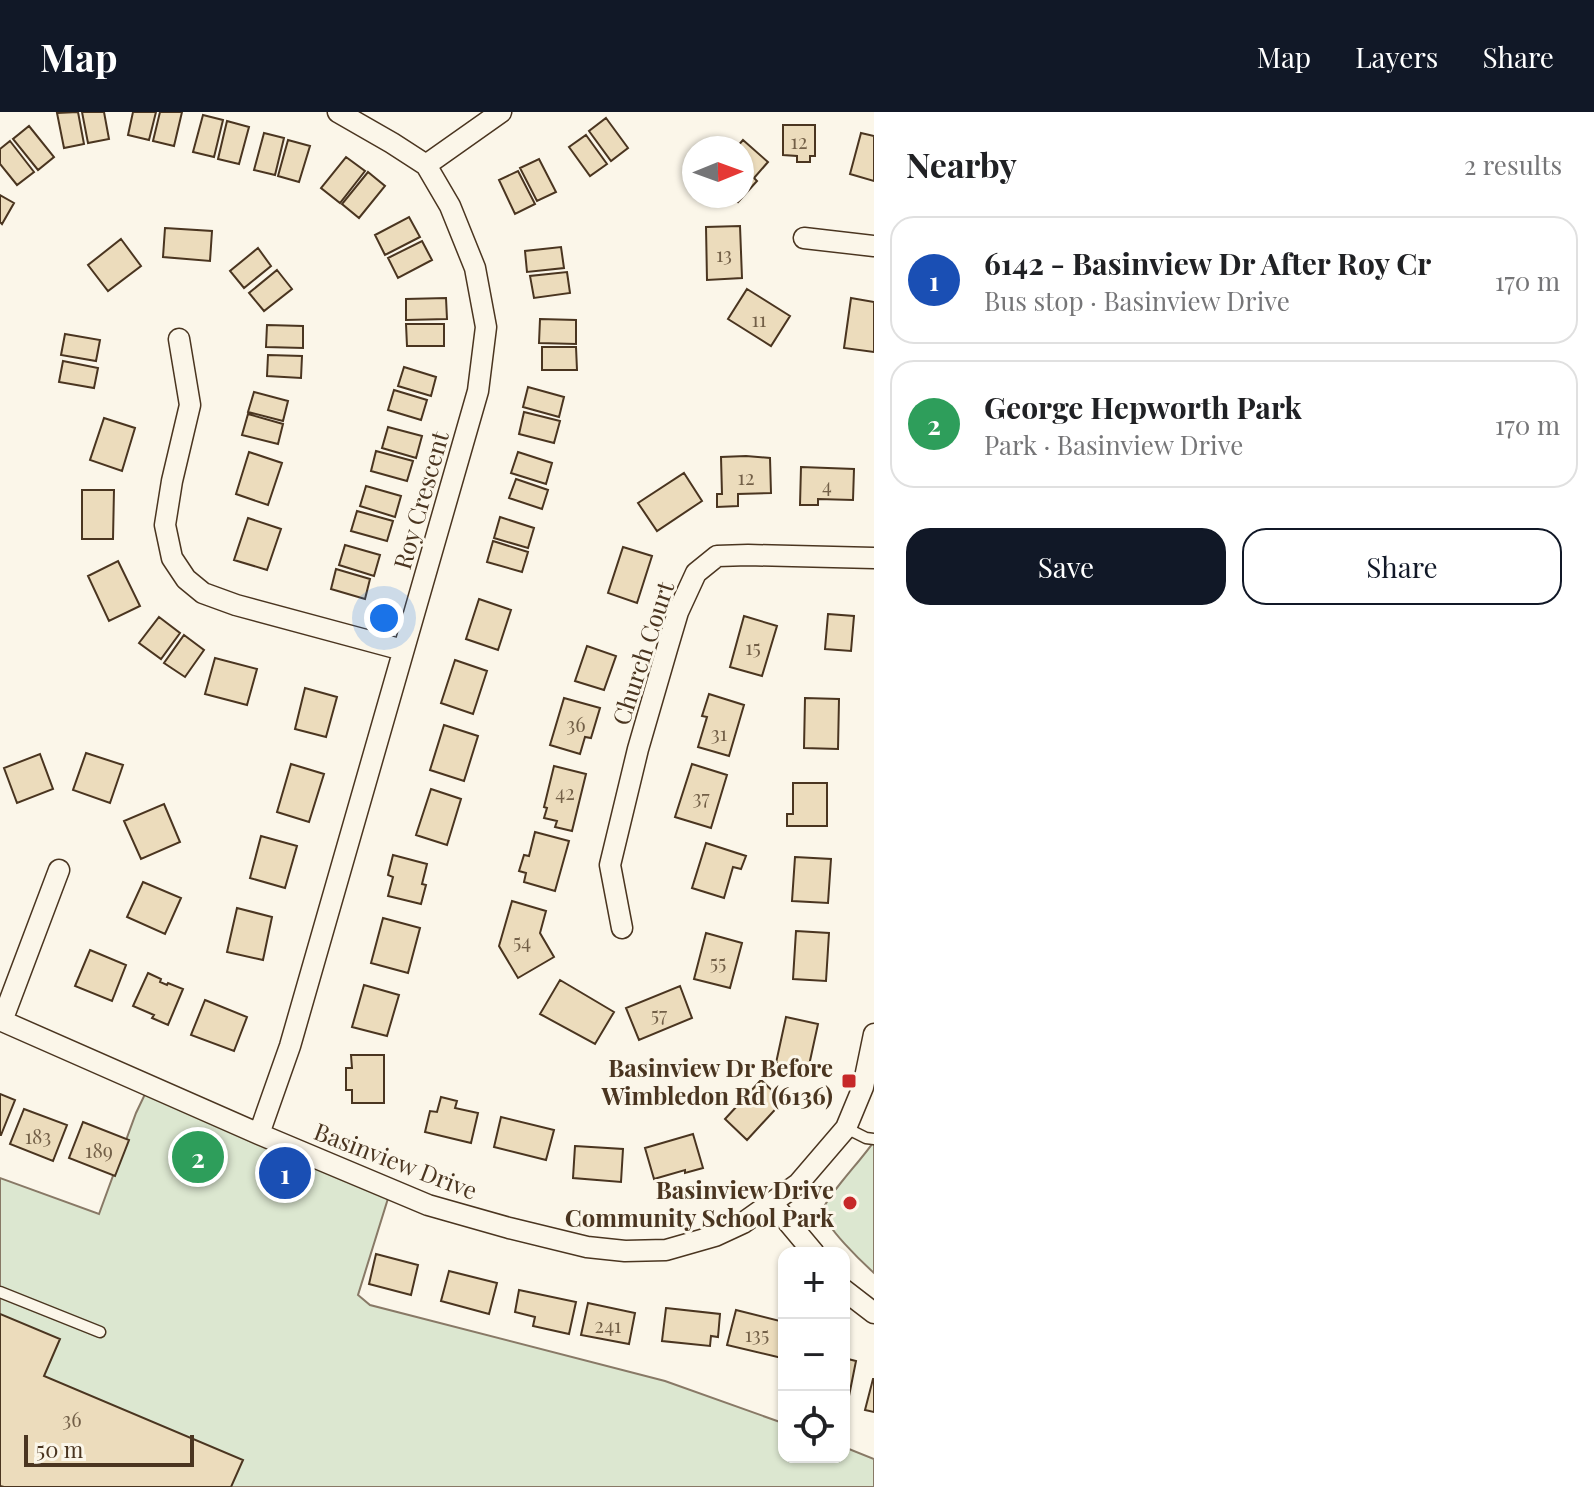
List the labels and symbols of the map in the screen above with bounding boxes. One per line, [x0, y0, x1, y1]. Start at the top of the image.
house number: 12 [791, 127, 807, 154]
north arrow [682, 136, 754, 208]
house number: 13 [716, 240, 732, 267]
house number: 11 [752, 305, 766, 332]
street label: Roy Crescent [385, 427, 455, 573]
house number: 12 [738, 463, 754, 490]
house number: 4 [822, 471, 832, 498]
street label: Church Court [604, 577, 680, 729]
your location [364, 598, 404, 638]
house number: 15 [745, 633, 761, 660]
house number: 36 [566, 710, 586, 737]
house number: 31 [711, 719, 727, 746]
house number: 42 [555, 778, 575, 805]
house number: 37 [692, 783, 710, 810]
house number: 54 [513, 927, 531, 954]
house number: 55 [710, 948, 726, 975]
house number: 57 [651, 1000, 667, 1027]
place label: Basinview Dr Before Wimbledon Rd (6136) [600, 1051, 833, 1111]
marker: Basinview Dr Before Wimbledon Rd (6136) [840, 1072, 858, 1090]
street label: Basinview Drive [310, 1114, 482, 1206]
house number: 183 [25, 1122, 51, 1149]
pin: 2 [172, 1127, 224, 1187]
house number: 189 [85, 1136, 113, 1163]
pin: 1 [259, 1143, 311, 1203]
place label: Basinview Drive Community School Park [565, 1173, 835, 1233]
marker: Basinview Drive Community School Park [841, 1194, 859, 1212]
house number: 241 [595, 1311, 621, 1338]
house number: 135 [745, 1320, 769, 1347]
house number: 36 [62, 1405, 82, 1432]
scale bar [24, 1431, 194, 1467]

